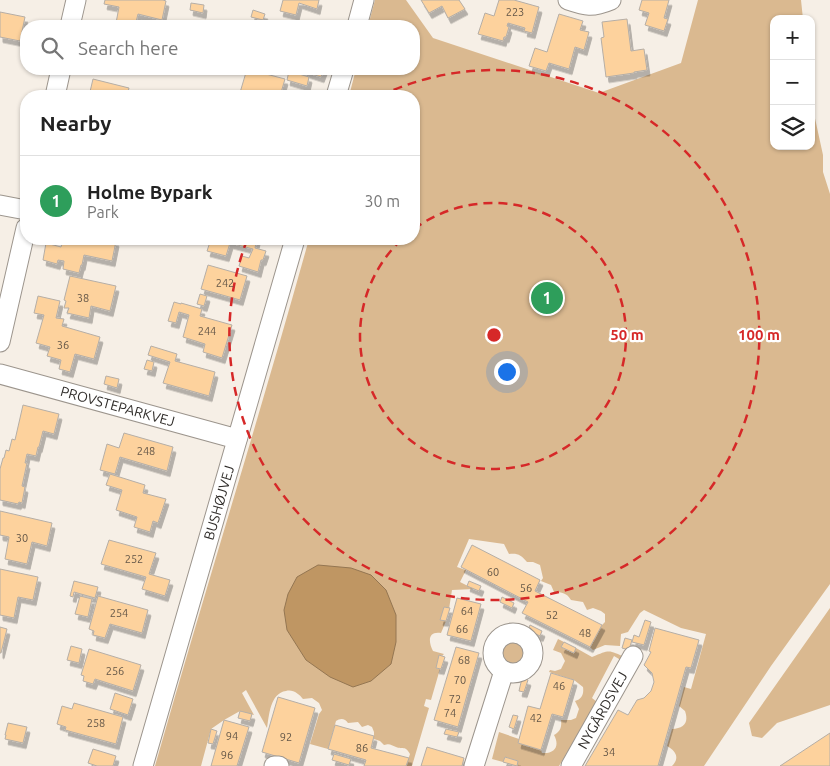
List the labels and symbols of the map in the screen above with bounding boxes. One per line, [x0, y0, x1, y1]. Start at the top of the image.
house number: 223 [506, 6, 524, 18]
house number: 242 [216, 277, 234, 289]
pin: 1 [531, 279, 563, 317]
house number: 38 [77, 292, 89, 304]
house number: 244 [198, 325, 216, 337]
centre of rings [485, 326, 503, 344]
text: 50 m [610, 326, 644, 343]
text: 100 m [738, 326, 780, 343]
house number: 36 [57, 339, 69, 351]
your location [494, 359, 520, 385]
street label: PROVSTEPARKVEJ [59, 383, 177, 430]
house number: 248 [137, 445, 155, 457]
street label: BUSHØJVEJ [201, 464, 237, 542]
house number: 30 [16, 532, 28, 544]
house number: 252 [125, 553, 143, 565]
house number: 60 [487, 566, 499, 578]
house number: 56 [520, 582, 532, 594]
house number: 64 [461, 605, 473, 617]
house number: 254 [110, 607, 128, 619]
house number: 52 [546, 609, 558, 621]
house number: 66 [456, 623, 468, 635]
house number: 48 [579, 627, 591, 639]
house number: 68 [458, 654, 470, 666]
house number: 256 [106, 665, 124, 677]
street label: NYGÅRDSVEJ [574, 669, 630, 752]
house number: 70 [454, 674, 466, 686]
house number: 46 [553, 680, 565, 692]
house number: 72 [449, 693, 461, 705]
house number: 74 [444, 707, 456, 719]
house number: 42 [530, 712, 542, 724]
house number: 258 [87, 717, 105, 729]
house number: 94 [226, 730, 238, 742]
house number: 92 [280, 731, 292, 743]
house number: 86 [356, 742, 368, 754]
house number: 34 [603, 746, 615, 758]
house number: 96 [221, 749, 233, 761]

